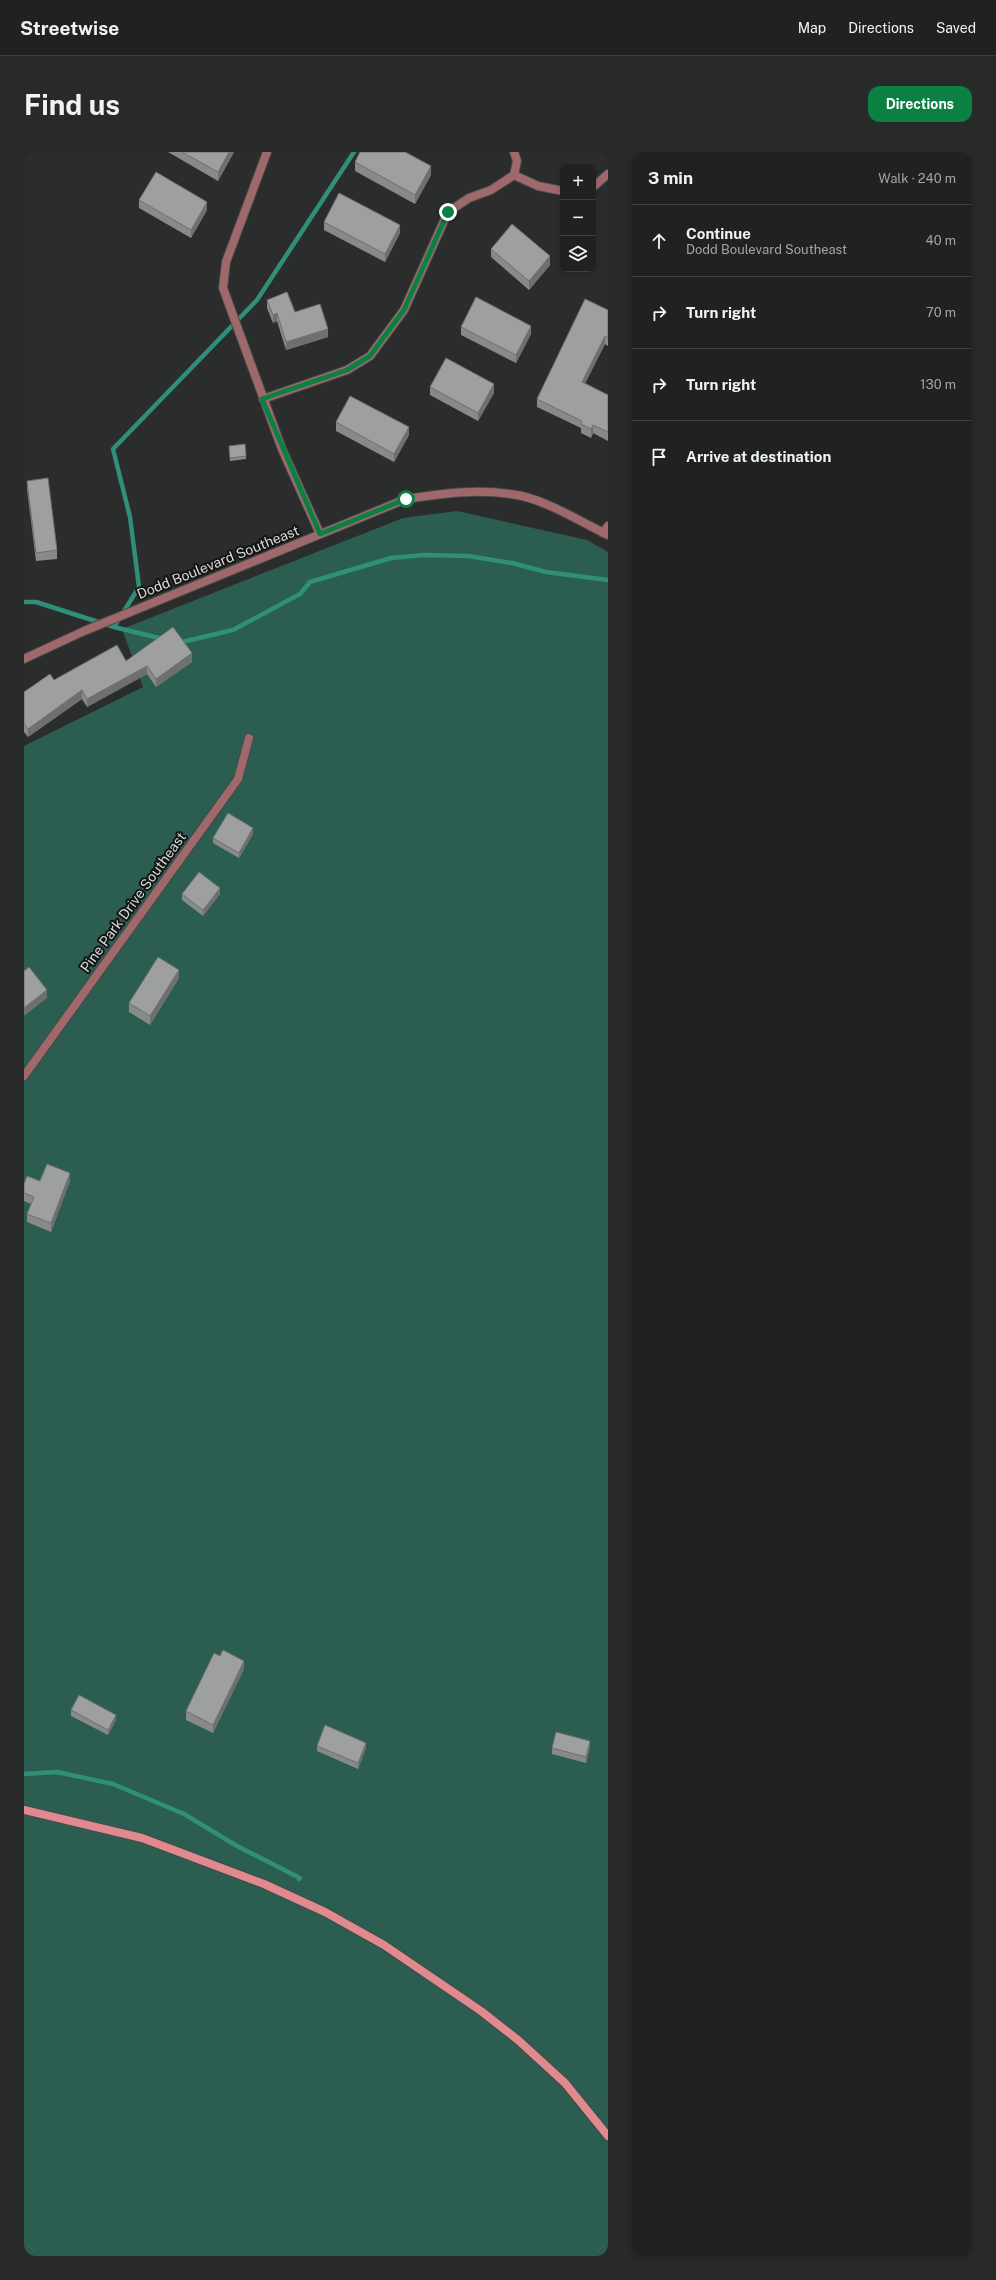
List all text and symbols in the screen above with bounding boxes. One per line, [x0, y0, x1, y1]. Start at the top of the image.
text: Streetwise [20, 17, 119, 39]
text: Map [798, 20, 826, 36]
text: Directions [848, 20, 914, 36]
text: Saved [936, 20, 976, 36]
button: Directions [868, 86, 972, 122]
text: Find us [24, 88, 120, 121]
map controls [560, 164, 596, 272]
button: + [560, 164, 596, 200]
text: 3 min [648, 168, 693, 188]
text: Walk · 240 m [878, 171, 956, 186]
button: − [560, 200, 596, 236]
route end [439, 203, 457, 221]
text: Continue [686, 225, 751, 242]
icon: ahead [648, 230, 670, 252]
text: 40 m [925, 233, 956, 248]
button: layers [560, 236, 596, 272]
text: Dodd Boulevard Southeast [686, 242, 847, 257]
icon: right [648, 302, 670, 324]
text: Turn right [686, 304, 756, 321]
text: 70 m [926, 305, 956, 320]
icon: right [648, 374, 670, 396]
text: Turn right [686, 376, 756, 393]
text: 130 m [920, 377, 956, 392]
icon: arrive [648, 446, 670, 468]
text: Arrive at destination [686, 448, 831, 465]
route start [397, 490, 415, 508]
street label: Dodd Boulevard Southeast [135, 522, 301, 602]
street label: Pine Park Drive Southeast [77, 829, 189, 975]

